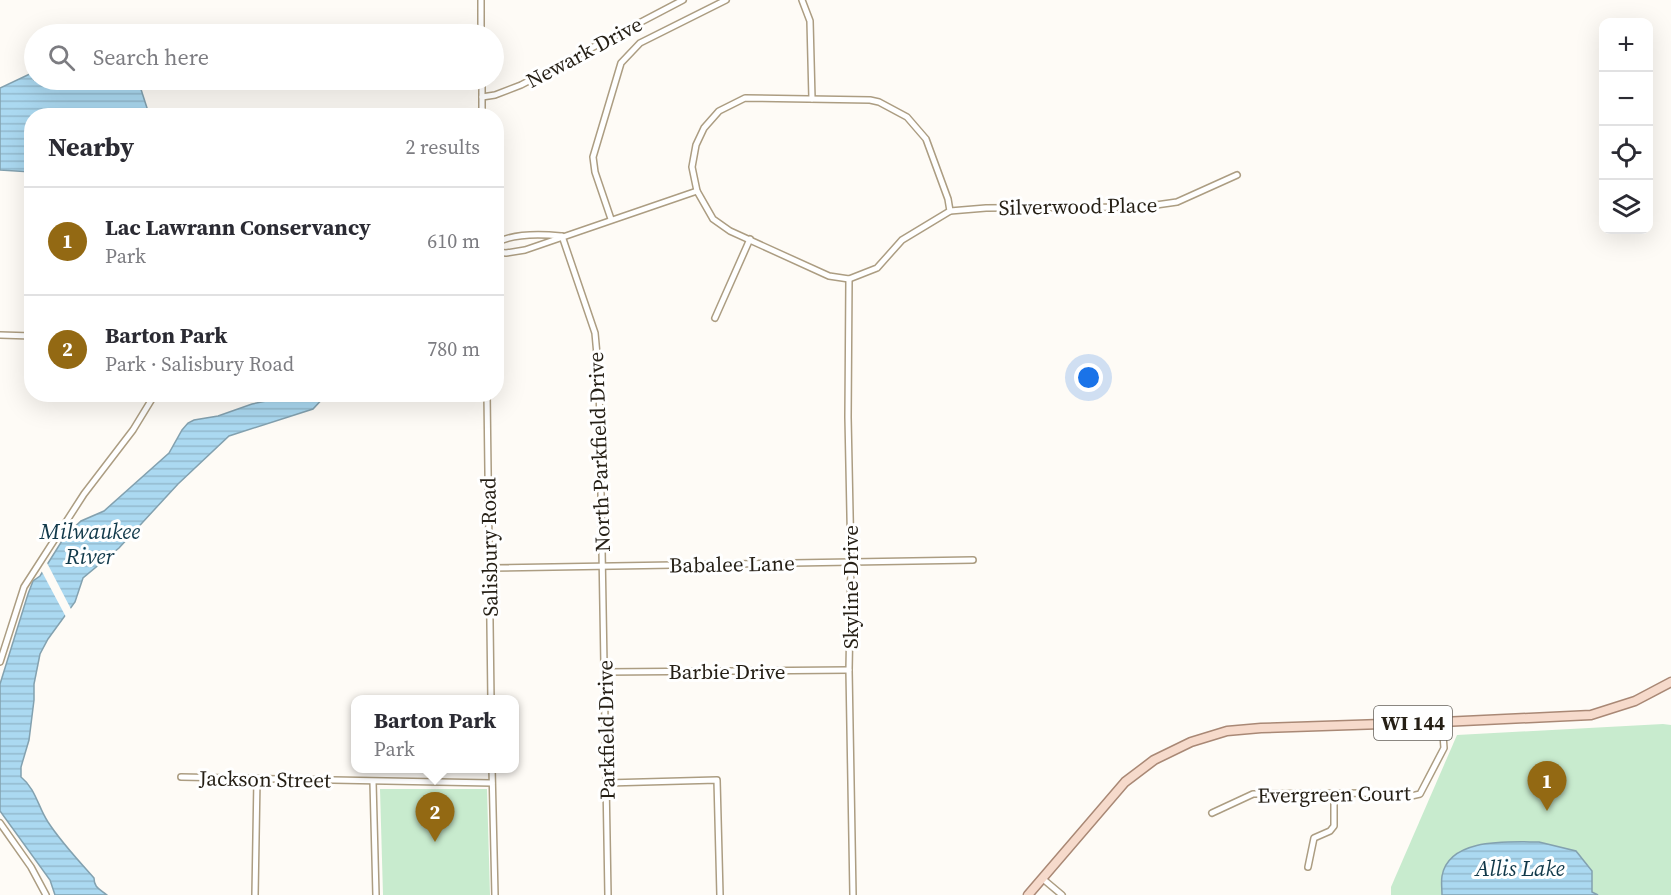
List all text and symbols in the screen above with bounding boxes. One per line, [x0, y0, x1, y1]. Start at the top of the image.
street label: Newark Drive [521, 9, 647, 95]
map controls [1599, 18, 1653, 234]
button: + [1599, 18, 1653, 72]
search box [24, 24, 504, 90]
icon: search [45, 41, 78, 74]
text: Search here [93, 42, 209, 72]
button: − [1599, 72, 1653, 126]
button: locate [1599, 126, 1653, 180]
text: Nearby [48, 129, 134, 165]
text: 2 results [405, 133, 480, 161]
button: layers [1599, 180, 1653, 234]
street label: Silverwood Place [998, 190, 1158, 222]
text: Lac Lawrann Conservancy [105, 212, 371, 242]
text: 1 [62, 227, 73, 255]
text: 610 m [427, 227, 480, 255]
text: Park [105, 242, 146, 270]
text: Barton Park [105, 320, 227, 350]
text: 2 [62, 335, 73, 363]
text: 780 m [427, 335, 480, 363]
text: Park · Salisbury Road [105, 350, 294, 378]
street label: North Parkfield Drive [581, 351, 617, 553]
your location [1074, 363, 1103, 392]
street label: Salisbury Road [473, 477, 505, 617]
water label: Milwaukee River [39, 516, 140, 571]
street label: Skyline Drive [836, 525, 865, 649]
street label: Babalee Lane [669, 548, 795, 580]
street label: Barbie Drive [668, 657, 786, 686]
street label: Parkfield Drive [590, 660, 622, 800]
popup [351, 695, 519, 773]
text: Barton Park [374, 705, 496, 735]
road number: WI 144 [1374, 706, 1452, 740]
text: Park [374, 735, 415, 763]
pin: 1 [1528, 762, 1566, 811]
street label: Jackson Street [198, 763, 331, 795]
street label: Evergreen Court [1257, 778, 1411, 810]
pin: 2 [416, 792, 454, 842]
water label: Allis Lake [1473, 853, 1565, 883]

